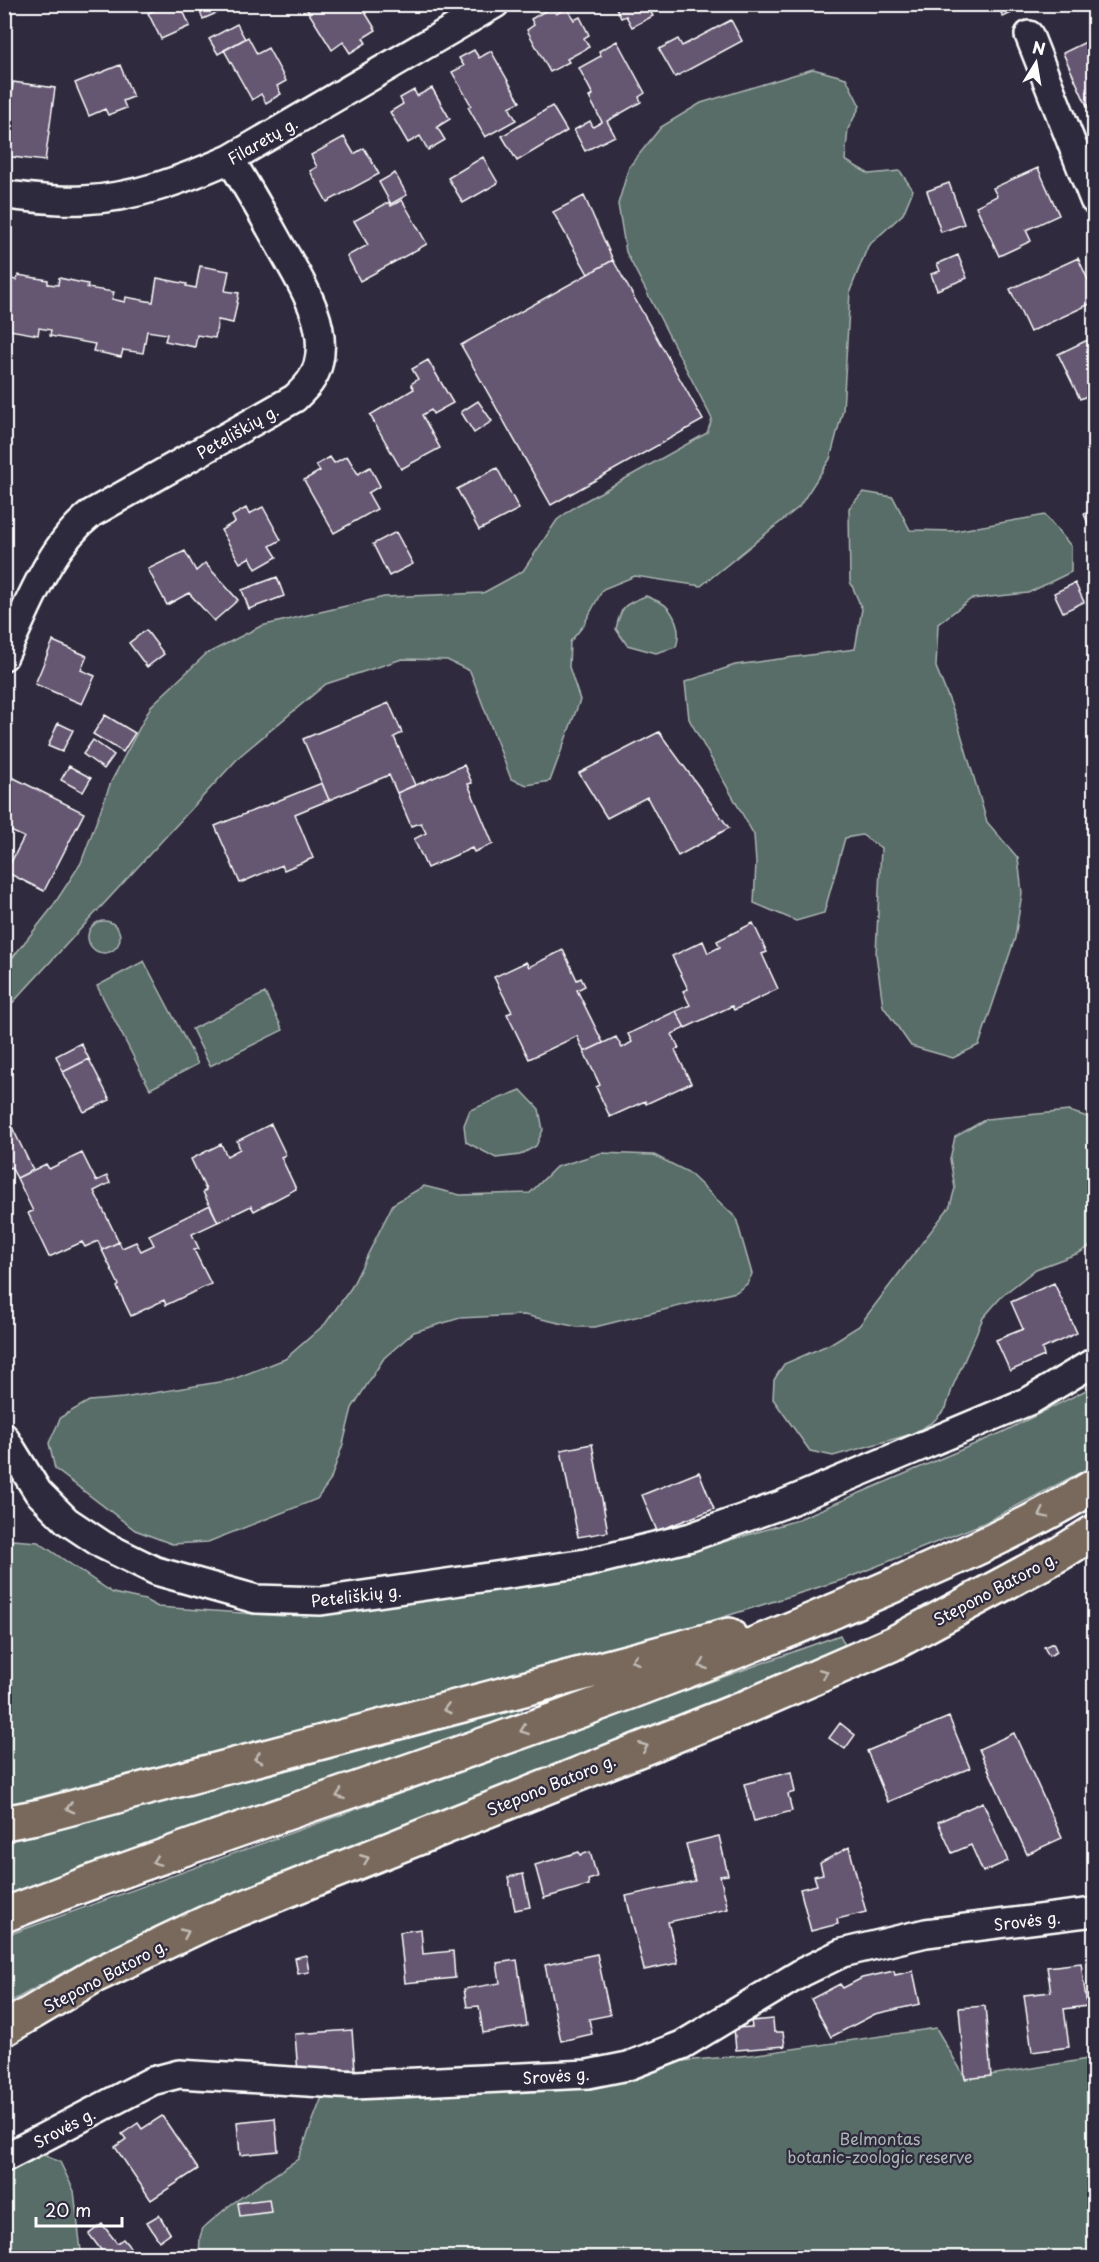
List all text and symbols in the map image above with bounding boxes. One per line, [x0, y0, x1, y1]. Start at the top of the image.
north arrow [1006, 33, 1066, 93]
text: N [1031, 34, 1048, 60]
street label: Filaretų g. [222, 110, 302, 170]
street label: Peteliškių g. [191, 398, 283, 464]
one-way arrow [1039, 1507, 1050, 1519]
street label: Stepono Batoro g. [929, 1545, 1061, 1631]
street label: Peteliškių g. [309, 1578, 403, 1612]
one-way arrow [630, 1653, 641, 1665]
one-way arrow [698, 1658, 709, 1670]
one-way arrow [818, 1669, 829, 1681]
one-way arrow [442, 1701, 452, 1714]
one-way arrow [519, 1723, 530, 1735]
one-way arrow [638, 1742, 649, 1755]
street label: Stepono Batoro g. [483, 1747, 619, 1821]
one-way arrow [253, 1751, 264, 1763]
one-way arrow [335, 1788, 346, 1801]
one-way arrow [65, 1801, 75, 1814]
one-way arrow [151, 1853, 162, 1866]
one-way arrow [359, 1854, 370, 1866]
street label: Srovės g. [992, 1904, 1062, 1936]
one-way arrow [179, 1929, 190, 1941]
street label: Stepono Batoro g. [39, 1932, 171, 2018]
street label: Srovės g. [522, 2061, 590, 2089]
street label: Srovės g. [29, 2101, 99, 2153]
park label: Belmontas botanic-zoologic reserve [788, 2126, 972, 2168]
scale bar [36, 2190, 122, 2228]
text: 20 m [45, 2196, 91, 2223]

